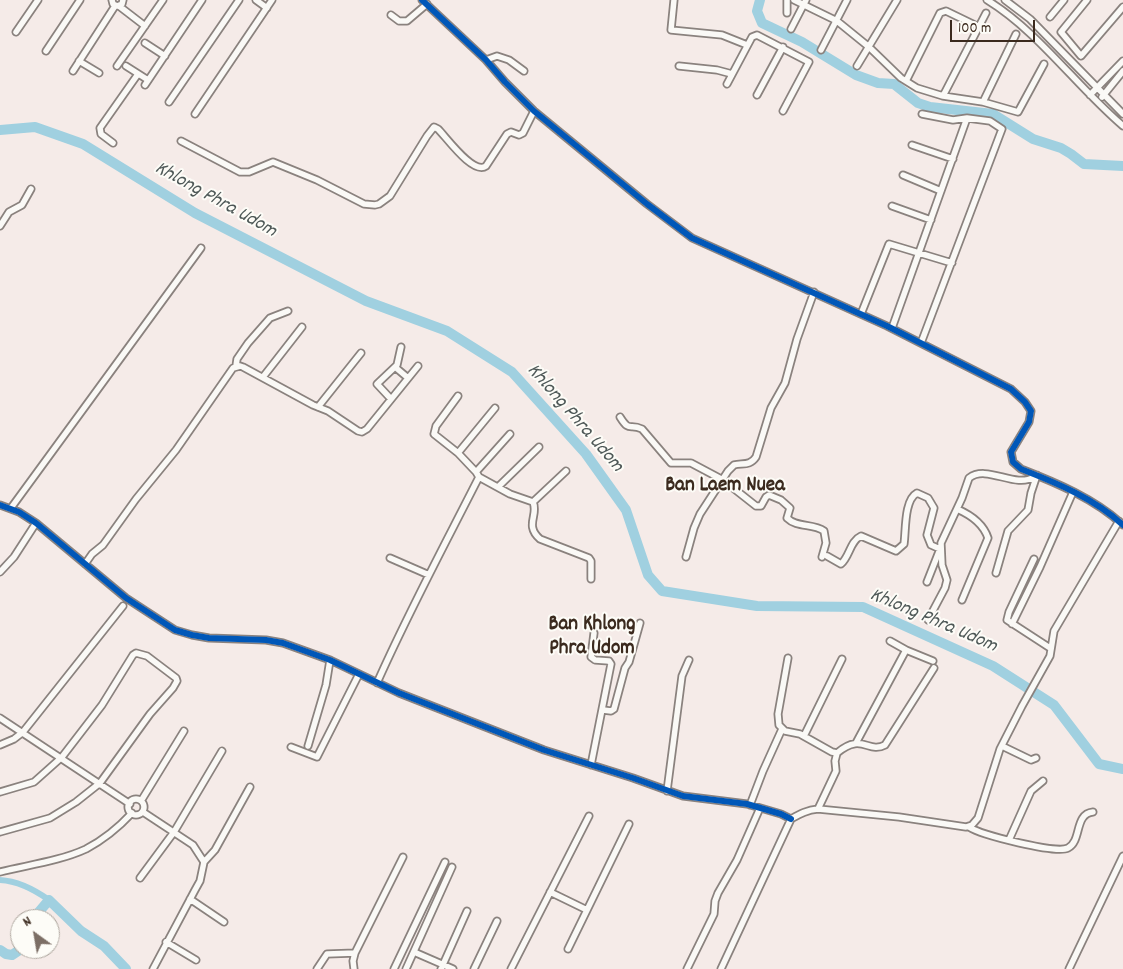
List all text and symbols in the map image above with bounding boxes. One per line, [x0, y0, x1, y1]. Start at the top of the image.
scale bar [953, 10, 1038, 42]
text: 100 m [958, 18, 991, 40]
water label: Khlong Phra Udom [150, 158, 280, 244]
water label: Khlong Phra Udom [520, 360, 628, 478]
district label: Ban Laem Nuea [665, 474, 785, 500]
water label: Khlong Phra Udom [866, 584, 1000, 660]
district label: Ban Khlong Phra Udom [549, 613, 635, 663]
north arrow [10, 909, 60, 959]
text: N [19, 912, 36, 932]

